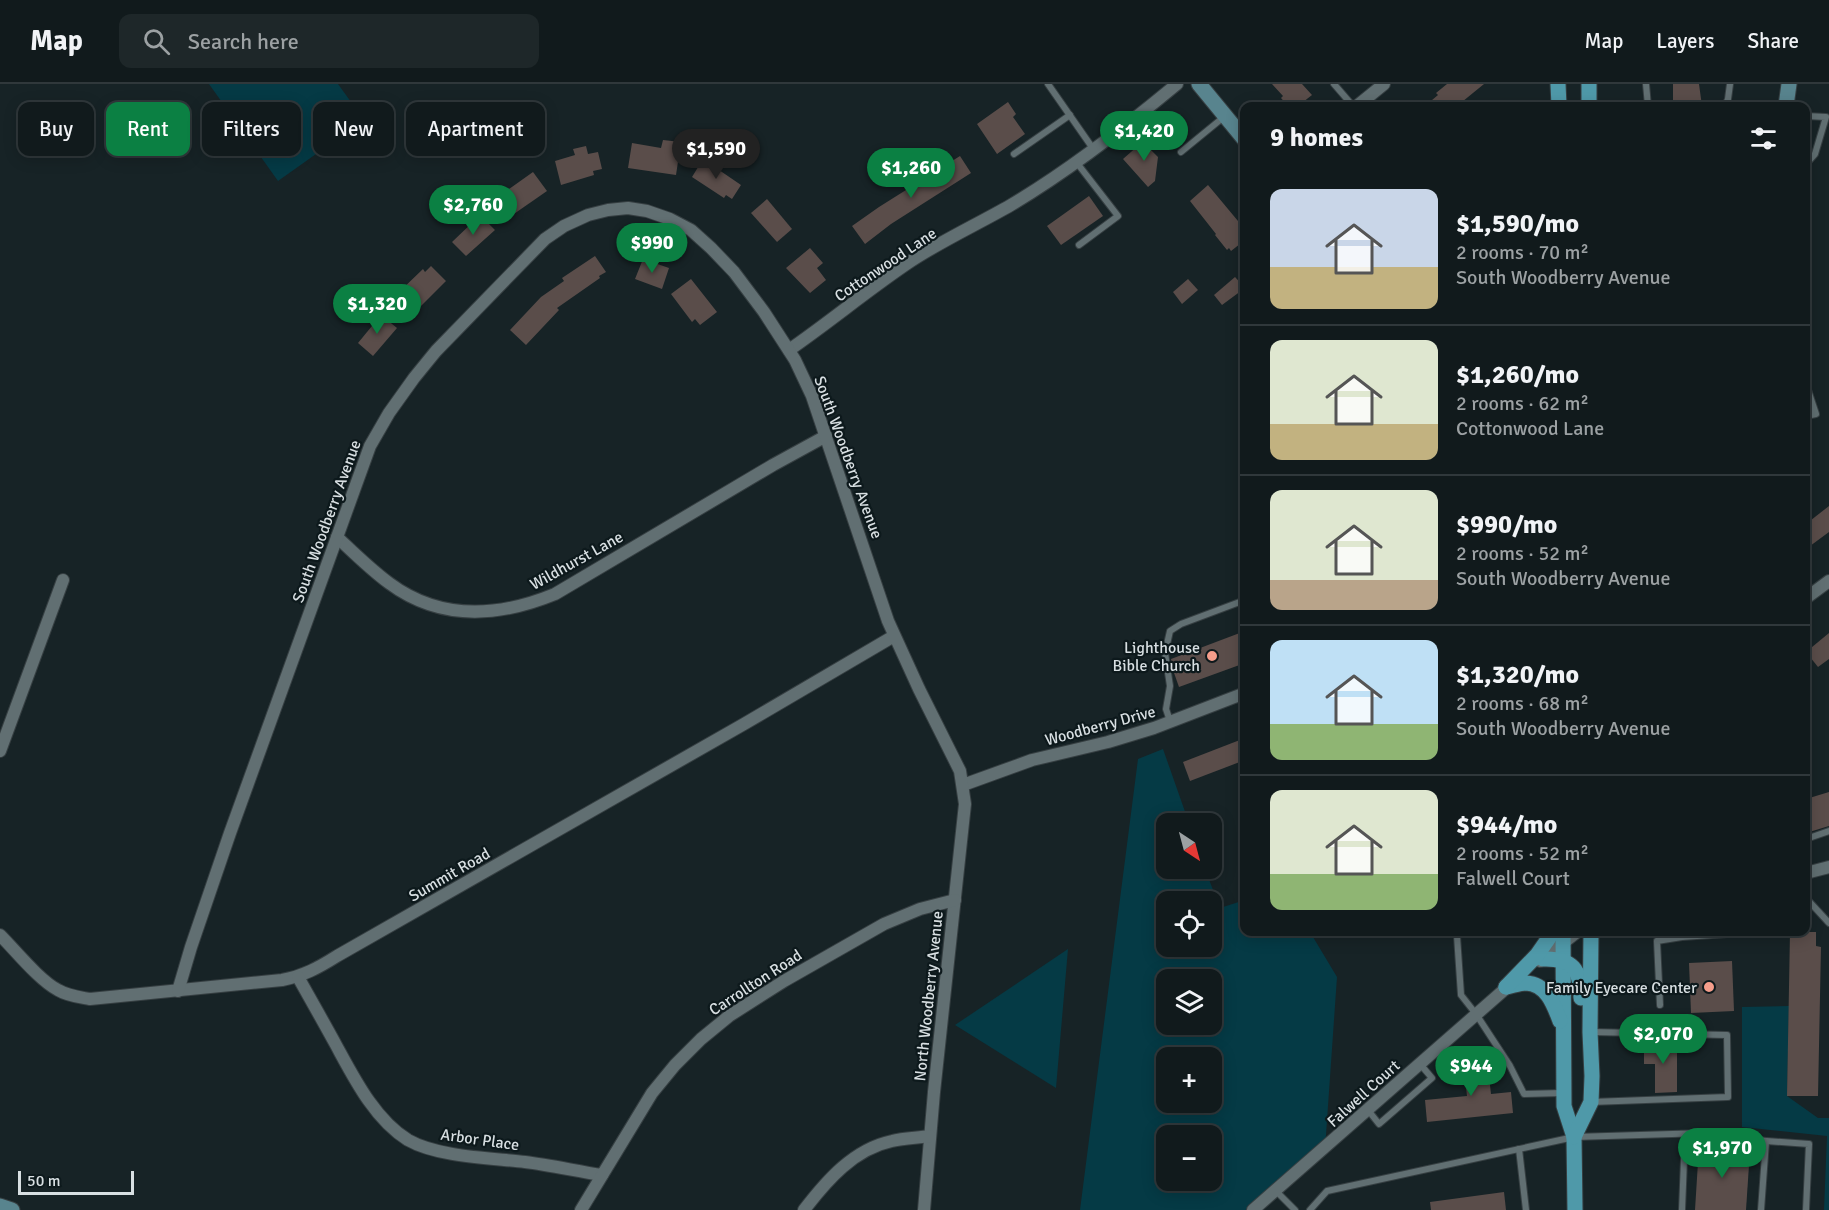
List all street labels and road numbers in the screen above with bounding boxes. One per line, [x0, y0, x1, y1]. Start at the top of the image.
street label: Cottonwood Lane [831, 223, 940, 306]
street label: South Woodberry Avenue [809, 373, 887, 541]
street label: South Woodberry Avenue [288, 437, 366, 605]
street label: Wildhurst Lane [526, 527, 627, 595]
street label: Woodberry Drive [1043, 702, 1158, 750]
street label: Summit Road [405, 844, 494, 906]
street label: North Woodberry Avenue [910, 910, 948, 1082]
street label: Carrollton Road [705, 945, 806, 1020]
street label: Falwell Court [1323, 1056, 1404, 1132]
street label: Arbor Place [439, 1125, 520, 1155]

